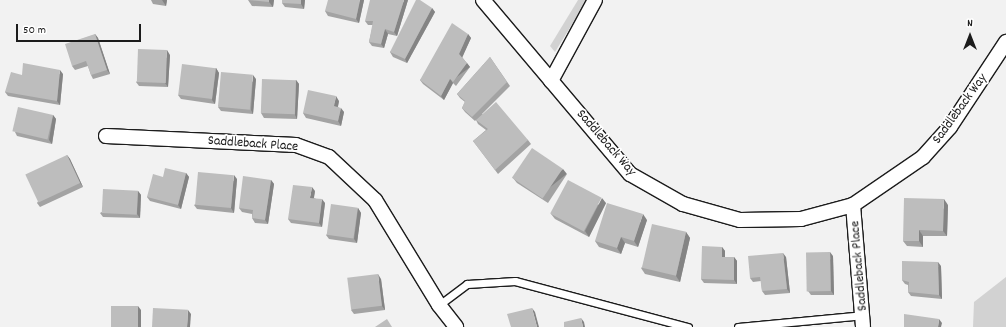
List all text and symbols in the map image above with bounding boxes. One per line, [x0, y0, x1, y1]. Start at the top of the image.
scale bar [18, 16, 143, 42]
north arrow [950, 16, 990, 56]
text: N [967, 16, 973, 32]
text: 50 m [23, 22, 46, 39]
street label: Saddleback Way [929, 71, 991, 147]
street label: Saddleback Way [572, 106, 640, 180]
street label: Saddleback Place [207, 132, 299, 156]
street label: Saddleback Place [847, 220, 871, 312]

